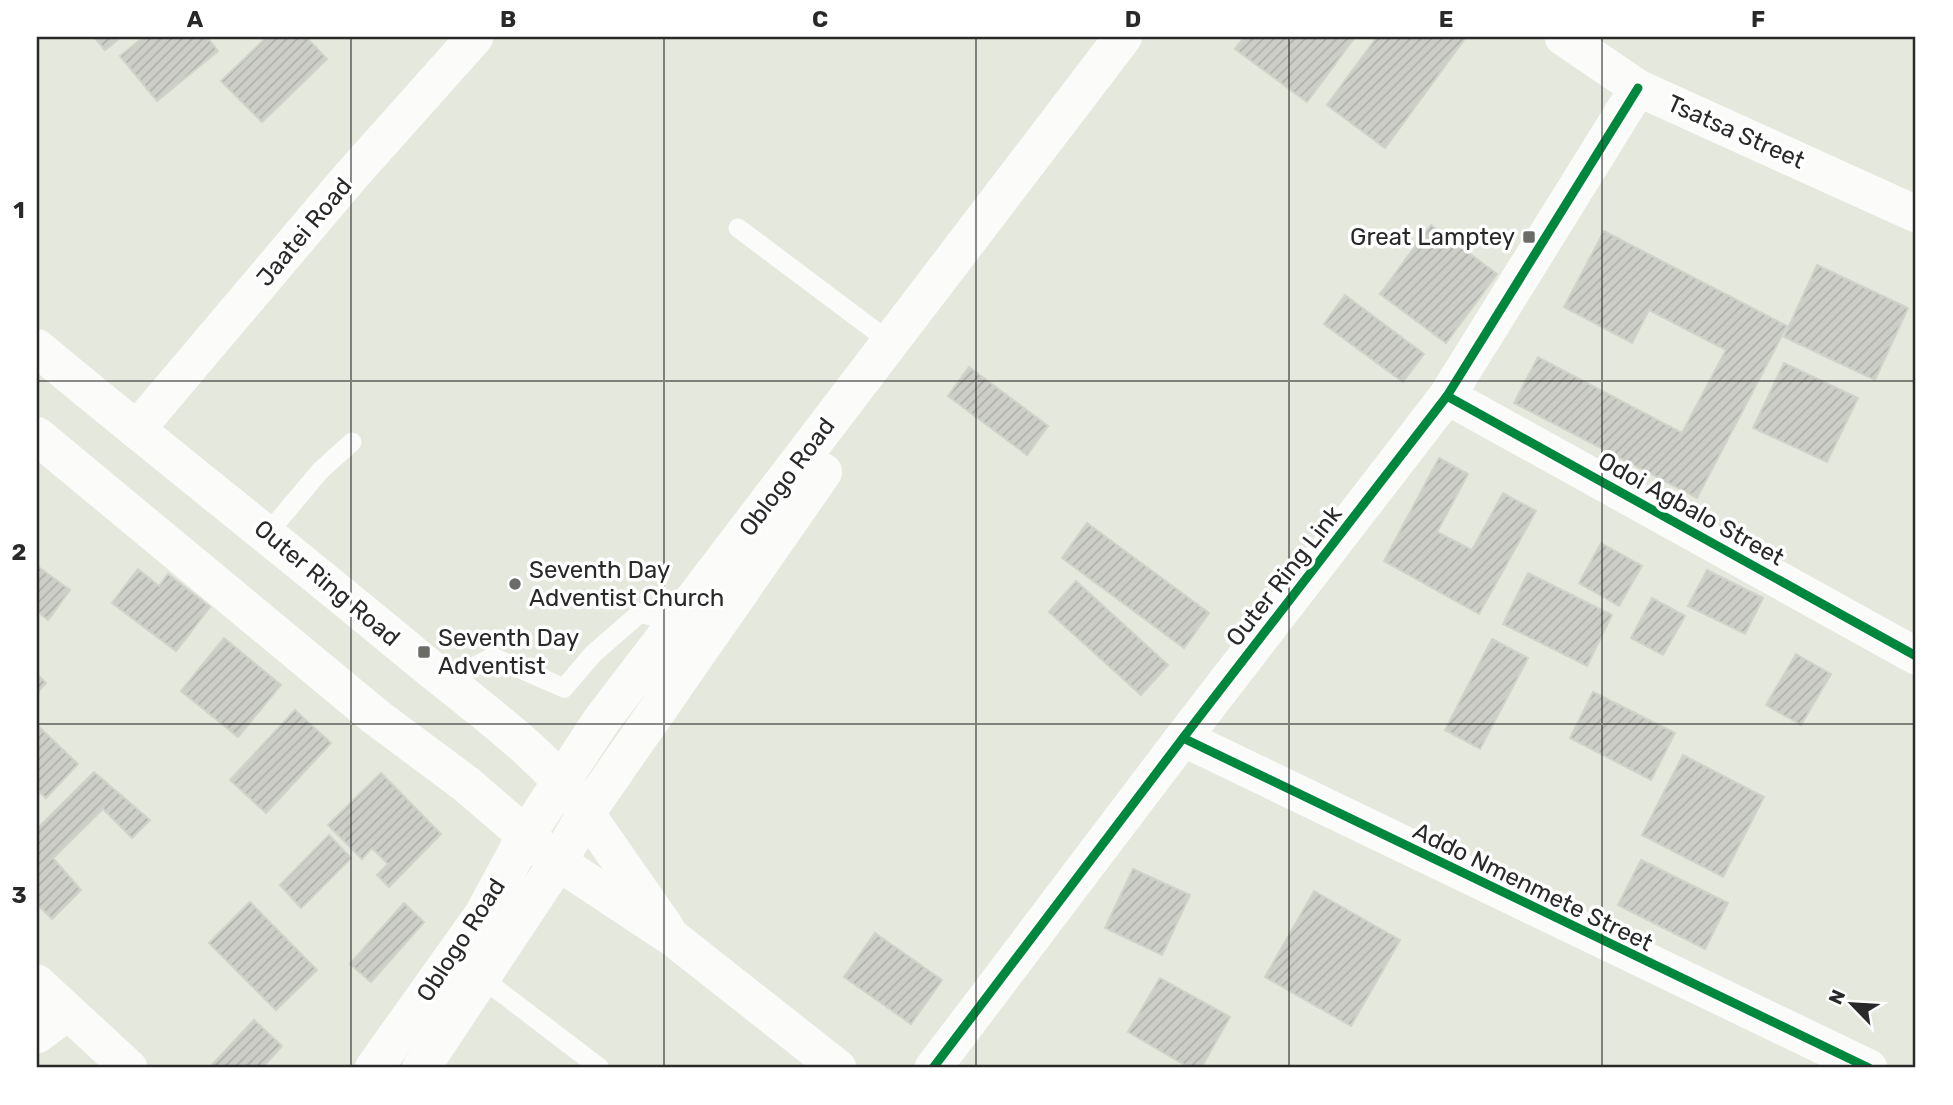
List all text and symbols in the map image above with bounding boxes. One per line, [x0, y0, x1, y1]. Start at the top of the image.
text: A [187, 5, 204, 33]
text: B [500, 5, 516, 33]
text: C [812, 5, 828, 33]
text: D [1125, 5, 1141, 33]
text: E [1439, 5, 1453, 33]
text: F [1751, 5, 1765, 33]
street label: Tsatsa Street [1663, 89, 1809, 175]
street label: Jaatei Road [251, 172, 357, 292]
text: 1 [13, 196, 25, 224]
place label: Great Lamptey [1350, 223, 1515, 251]
marker: Great Lamptey [1521, 229, 1537, 245]
street label: Oblogo Road [733, 412, 841, 542]
street label: Odoi Agbalo Street [1593, 446, 1789, 572]
street label: Outer Ring Link [1220, 500, 1348, 652]
street label: Outer Ring Road [249, 514, 405, 652]
text: 2 [12, 538, 26, 566]
place label: Seventh Day Adventist Church [529, 556, 724, 612]
marker: Seventh Day Adventist Church [507, 576, 523, 592]
place label: Seventh Day Adventist [438, 624, 579, 680]
marker: Seventh Day Adventist [416, 644, 432, 660]
street label: Addo Nmenmete Street [1409, 817, 1657, 957]
street label: Oblogo Road [411, 873, 511, 1007]
text: 3 [11, 881, 27, 909]
north arrow [1816, 968, 1886, 1038]
text: N [1824, 986, 1850, 1008]

